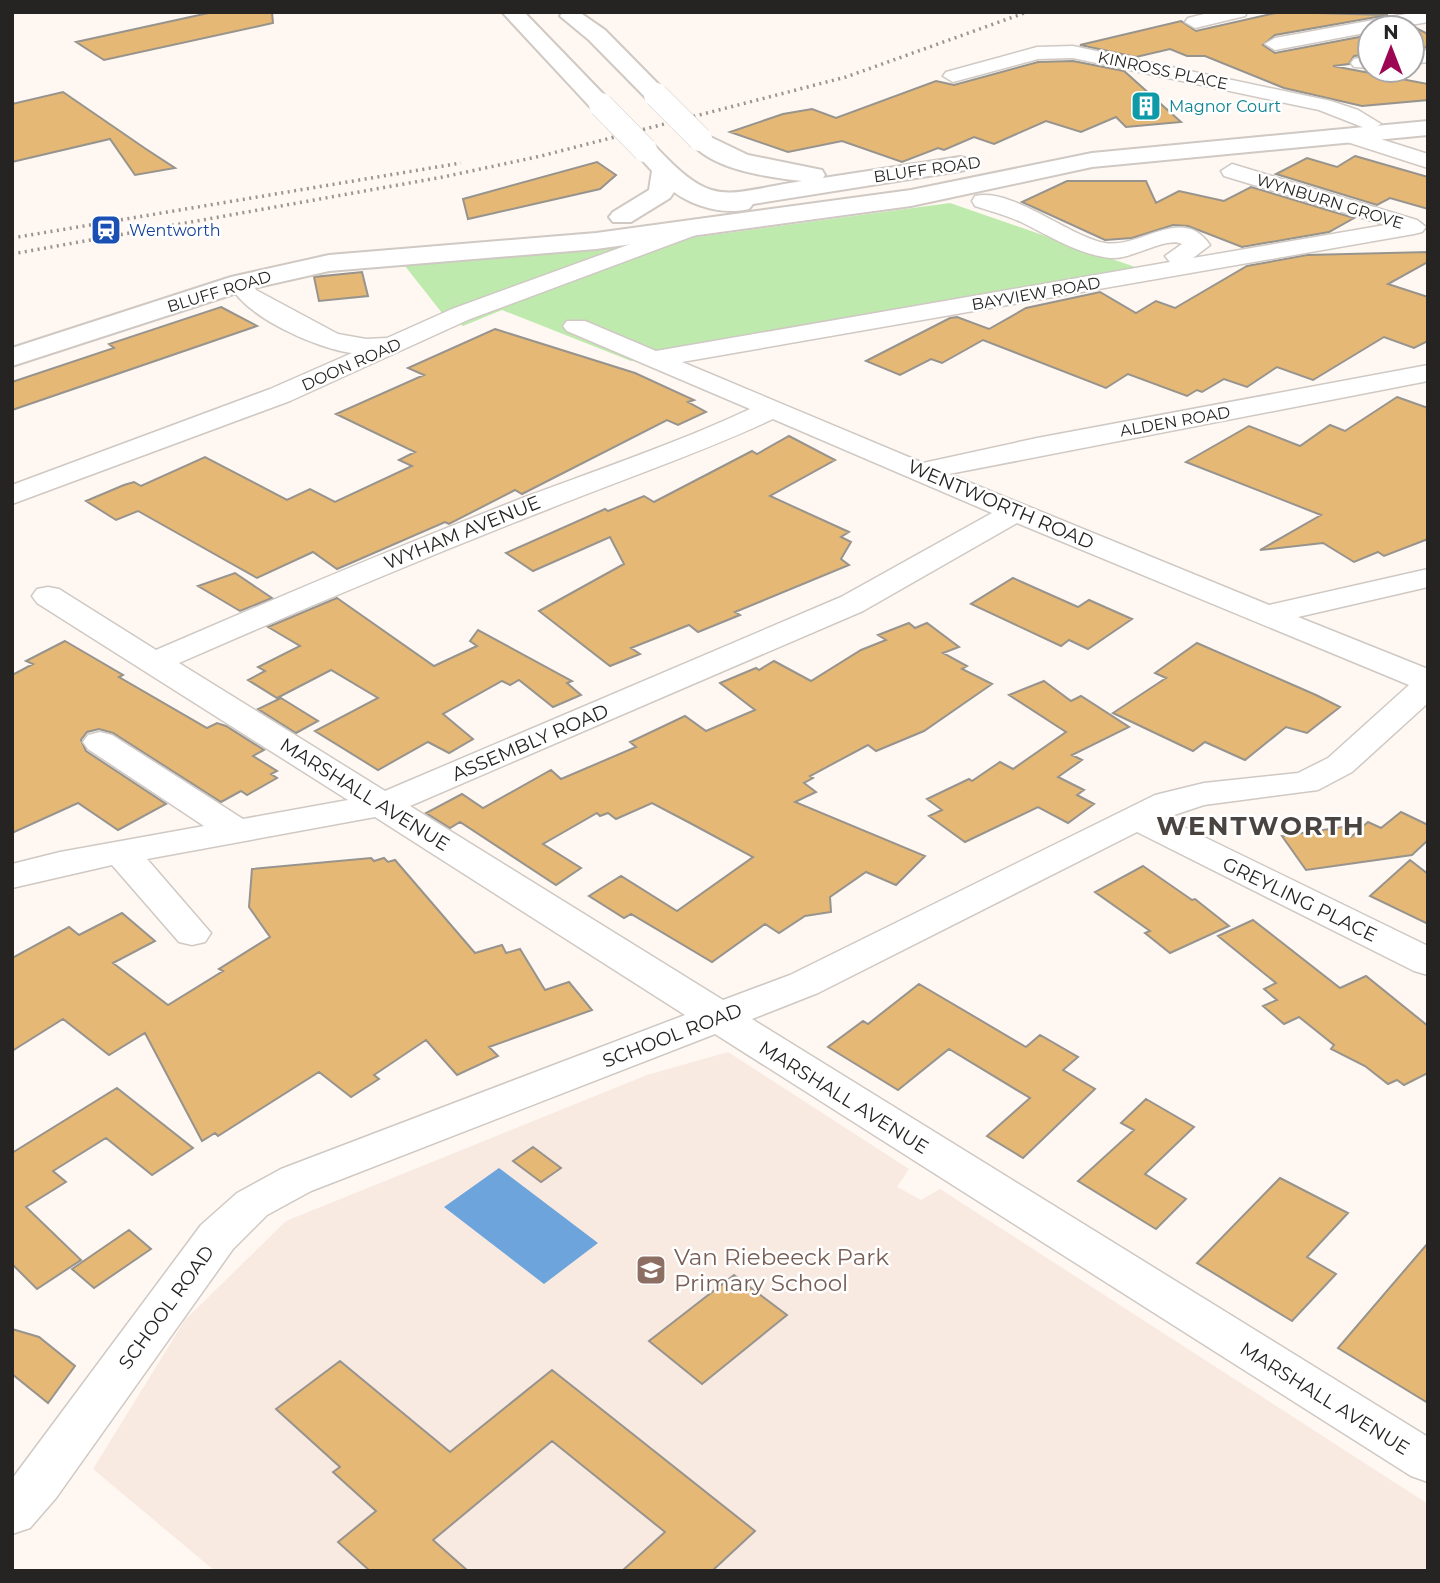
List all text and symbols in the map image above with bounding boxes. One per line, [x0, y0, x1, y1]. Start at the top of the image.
north arrow [1356, 14, 1426, 84]
text: N [1383, 21, 1399, 44]
street label: KINROSS PLACE [1096, 47, 1230, 94]
building icon: Magnor Court [1129, 89, 1163, 123]
place label: Magnor Court [1169, 97, 1282, 116]
street label: BLUFF ROAD [872, 153, 982, 186]
street label: WYNBURN GROVE [1254, 170, 1406, 233]
station icon: Wentworth [89, 213, 123, 247]
place label: Wentworth [129, 221, 221, 240]
street label: BLUFF ROAD [165, 267, 274, 316]
street label: BAYVIEW ROAD [970, 273, 1102, 314]
street label: DOON ROAD [299, 334, 404, 395]
street label: ALDEN ROAD [1119, 402, 1232, 441]
street label: WENTWORTH ROAD [904, 455, 1097, 554]
street label: WYHAM AVENUE [381, 491, 544, 574]
street label: ASSEMBLY ROAD [448, 699, 612, 786]
street label: MARSHALL AVENUE [276, 733, 454, 856]
district label: WENTWORTH [1156, 810, 1366, 842]
street label: GREYLING PLACE [1219, 852, 1381, 947]
street label: SCHOOL ROAD [599, 998, 745, 1073]
street label: MARSHALL AVENUE [755, 1036, 933, 1159]
street label: SCHOOL ROAD [114, 1241, 219, 1374]
place label: Van Riebeeck Park Primary School [674, 1243, 889, 1297]
school or university icon: Van Riebeeck Park Primary School [634, 1253, 668, 1287]
street label: MARSHALL AVENUE [1236, 1337, 1414, 1460]

